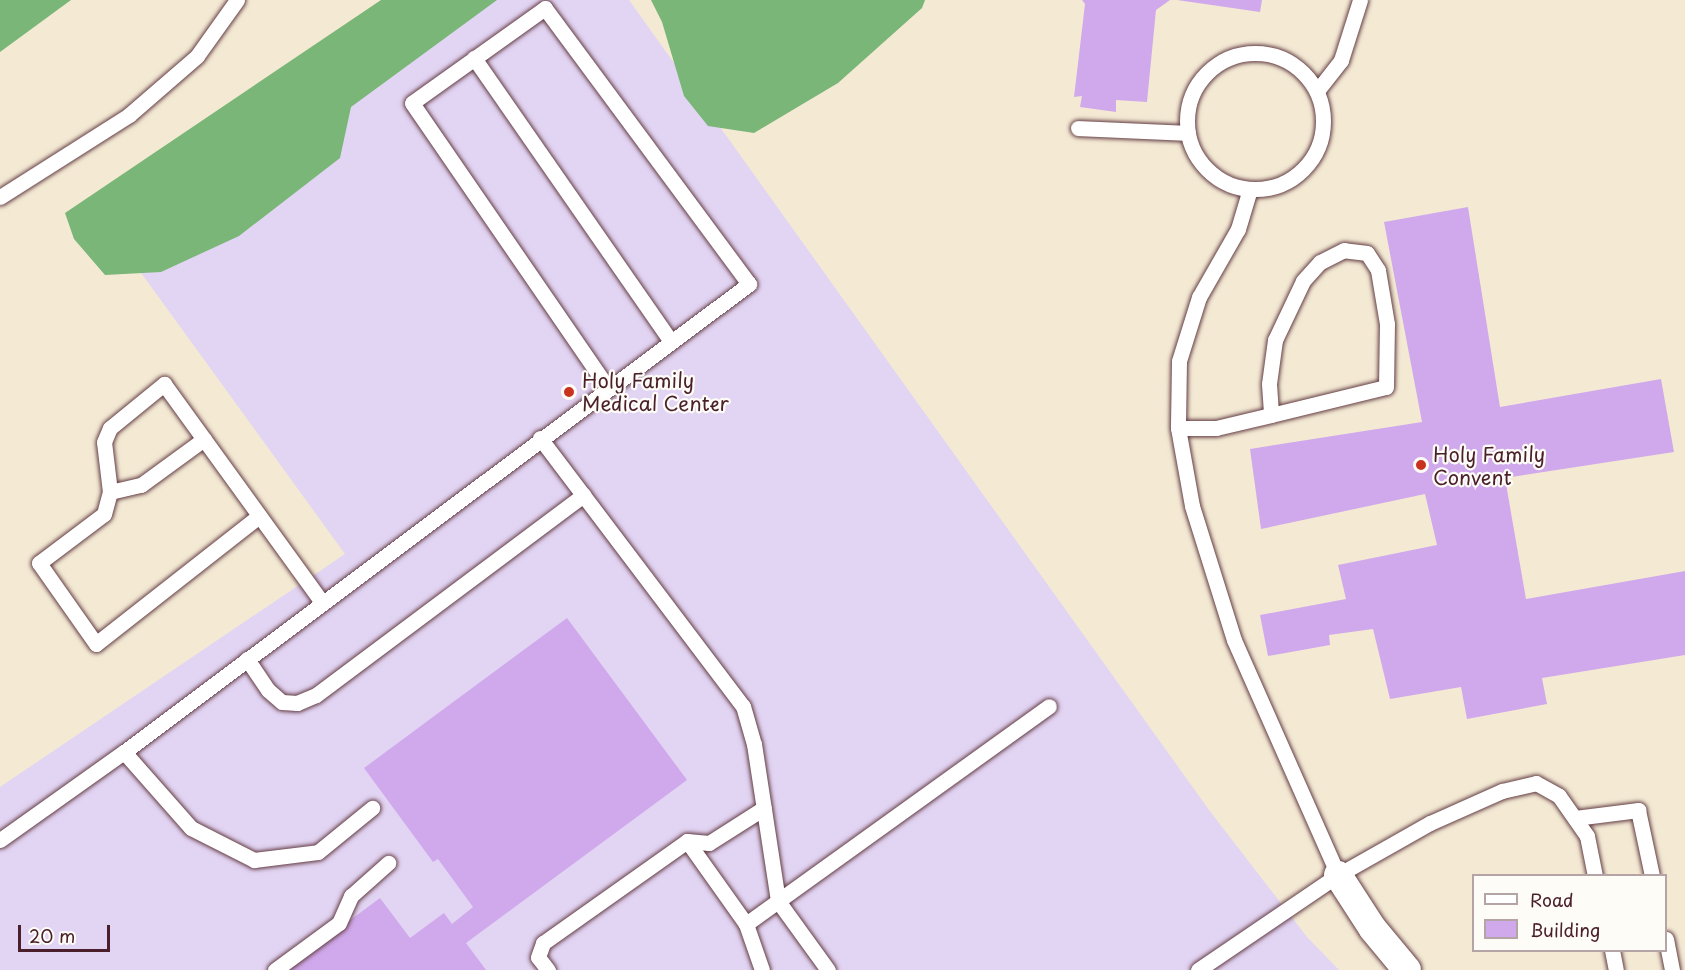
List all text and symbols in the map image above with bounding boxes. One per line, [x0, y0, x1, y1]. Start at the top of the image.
place label: Holy Family Medical Center [582, 368, 729, 415]
marker: Holy Family Medical Center [560, 383, 578, 401]
place label: Holy Family Convent [1433, 442, 1546, 489]
marker: Holy Family Convent [1414, 458, 1428, 472]
legend [1472, 874, 1667, 952]
text: Road [1530, 886, 1574, 913]
scale bar [21, 913, 112, 951]
text: Building [1530, 916, 1600, 943]
text: 20 m [29, 922, 75, 949]

